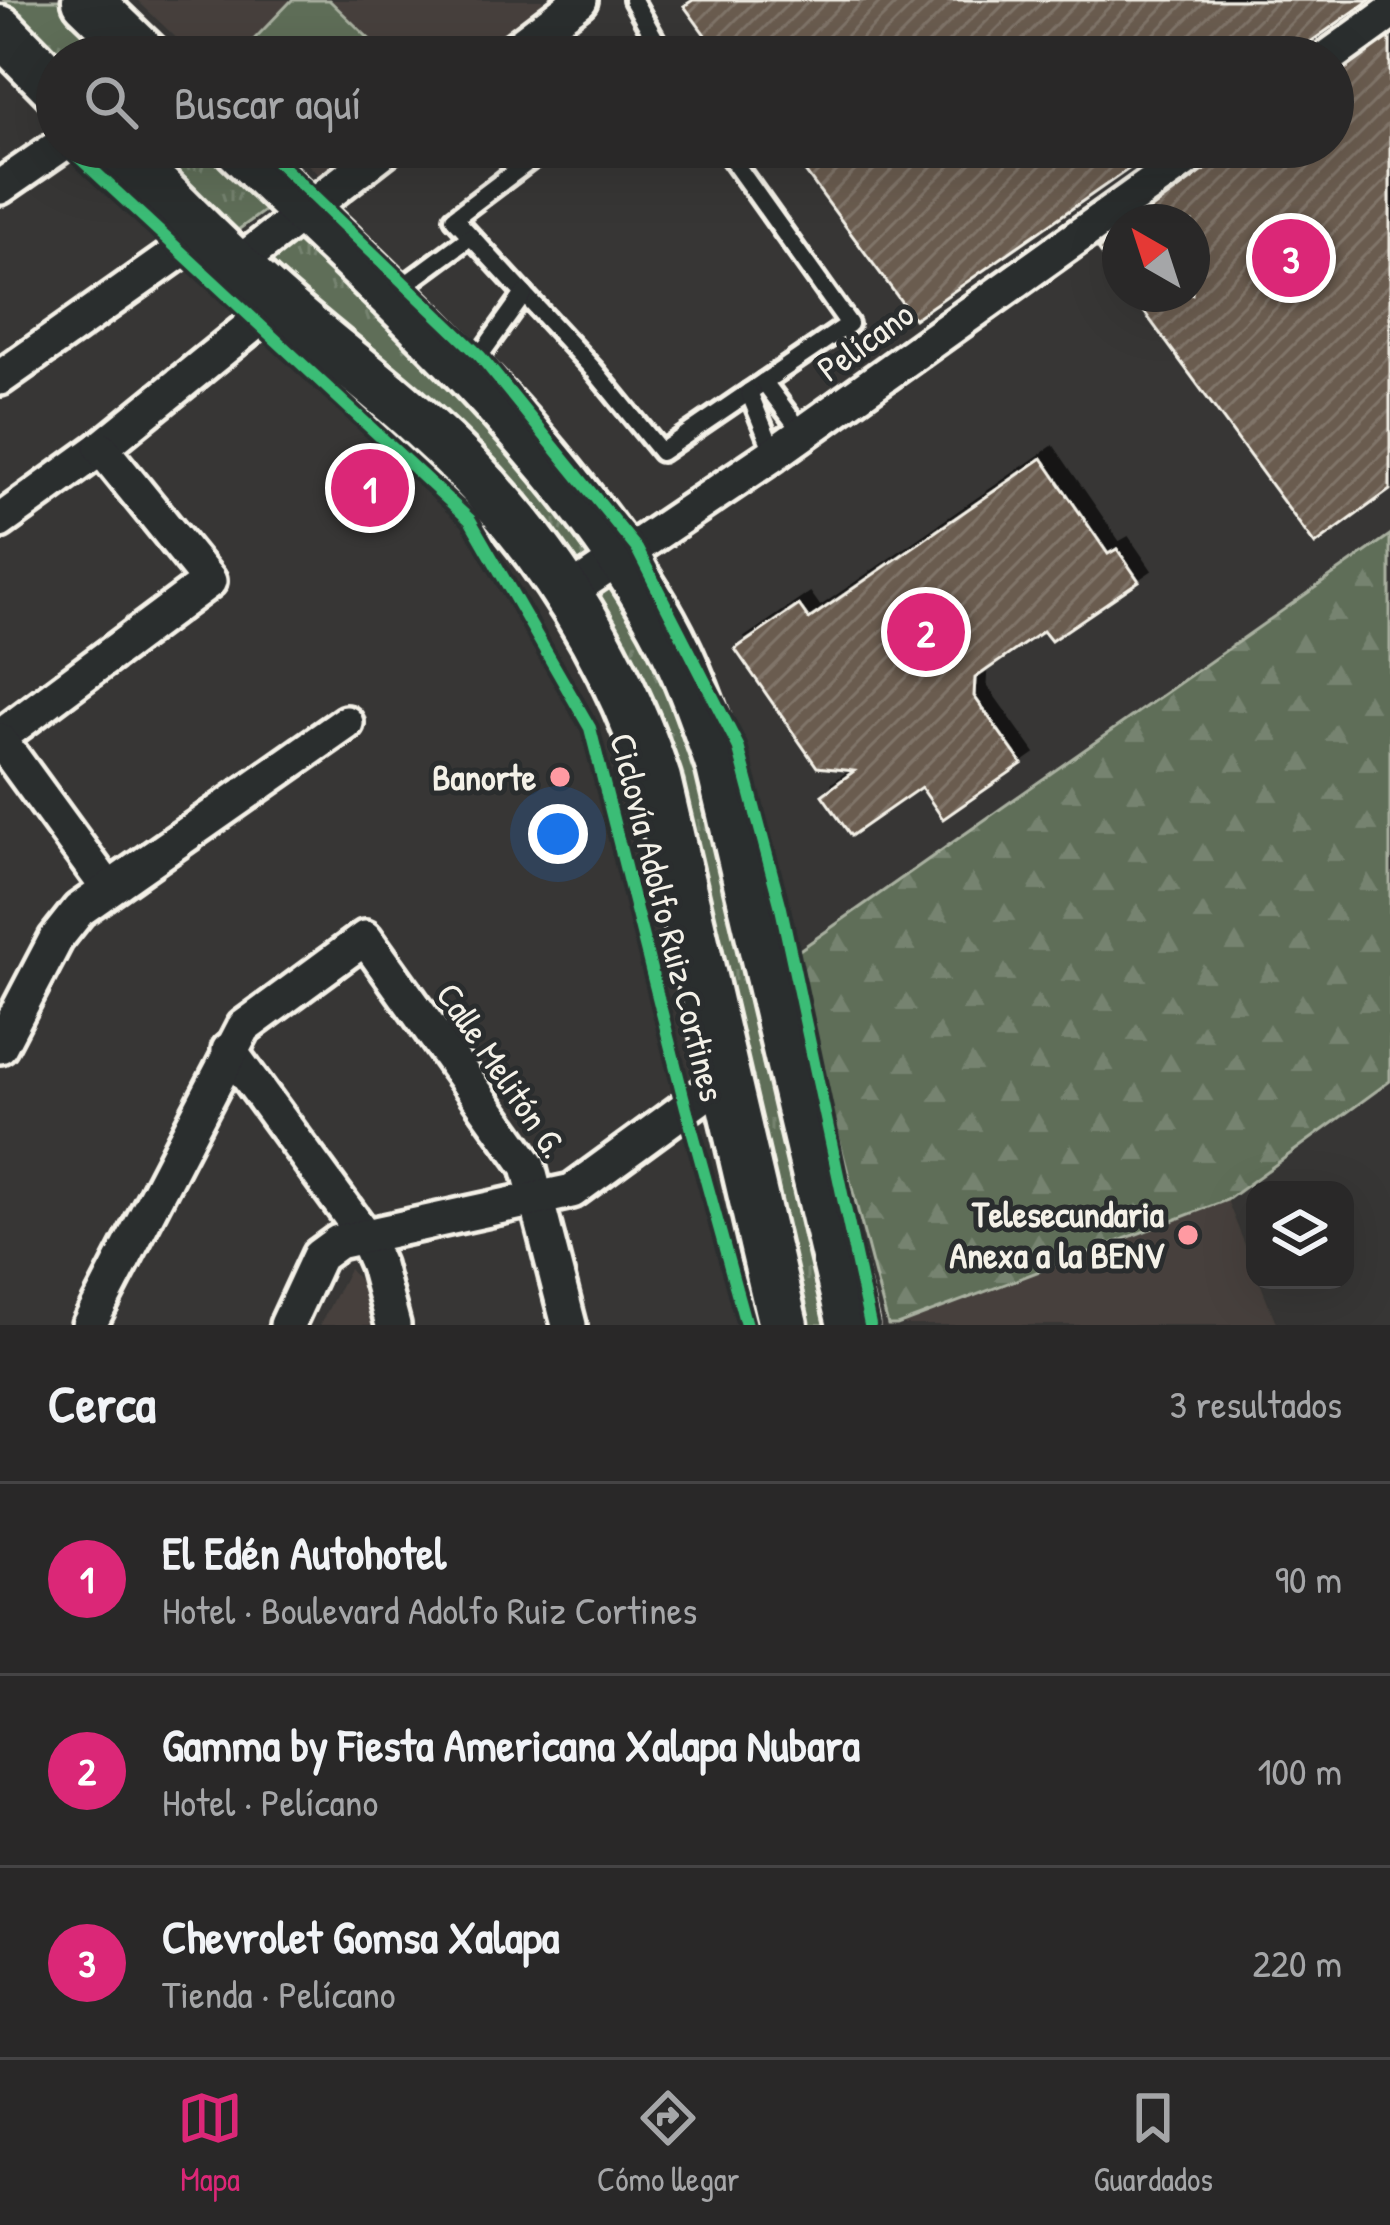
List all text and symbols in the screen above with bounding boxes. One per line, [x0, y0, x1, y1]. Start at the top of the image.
search box [36, 36, 1354, 168]
icon: search [78, 69, 144, 135]
text: Buscar aquí [174, 72, 361, 133]
north arrow [1102, 204, 1210, 312]
pin: 3 [1252, 213, 1330, 303]
street label: Pelícano [807, 289, 923, 392]
pin: 1 [331, 443, 409, 533]
pin: 2 [887, 587, 965, 677]
street label: Ciclovía Adolfo Ruiz Cortines [599, 728, 738, 1106]
place label: Banorte [432, 752, 537, 801]
marker: Banorte [547, 764, 573, 790]
your location [528, 804, 588, 864]
street label: Calle Melitón G. [426, 972, 579, 1167]
map controls [1246, 1181, 1354, 1289]
button: layers [1246, 1181, 1354, 1289]
place label: Telesecundaria Anexa a la BENV [949, 1189, 1165, 1279]
marker: Telesecundaria Anexa a la BENV [1175, 1222, 1201, 1248]
text: Cerca [48, 1369, 156, 1438]
text: 3 resultados [1169, 1377, 1342, 1430]
text: El Edén Autohotel [162, 1522, 446, 1583]
text: 1 [80, 1552, 94, 1605]
text: 90 m [1275, 1552, 1342, 1605]
text: Hotel · Boulevard Adolfo Ruiz Cortines [162, 1583, 697, 1636]
text: Gamma by Fiesta Americana Xalapa Nubara [162, 1714, 860, 1775]
text: 2 [78, 1744, 96, 1797]
text: 100 m [1257, 1744, 1342, 1797]
text: Hotel · Pelícano [162, 1775, 378, 1828]
text: Chevrolet Gomsa Xalapa [162, 1906, 560, 1967]
text: 3 [78, 1936, 96, 1989]
text: 220 m [1253, 1936, 1342, 1989]
text: Tienda · Pelícano [162, 1967, 396, 2020]
tab: Mapa [177, 2085, 243, 2201]
tab: Cómo llegar [597, 2085, 740, 2201]
tab: Guardados [1094, 2085, 1213, 2201]

